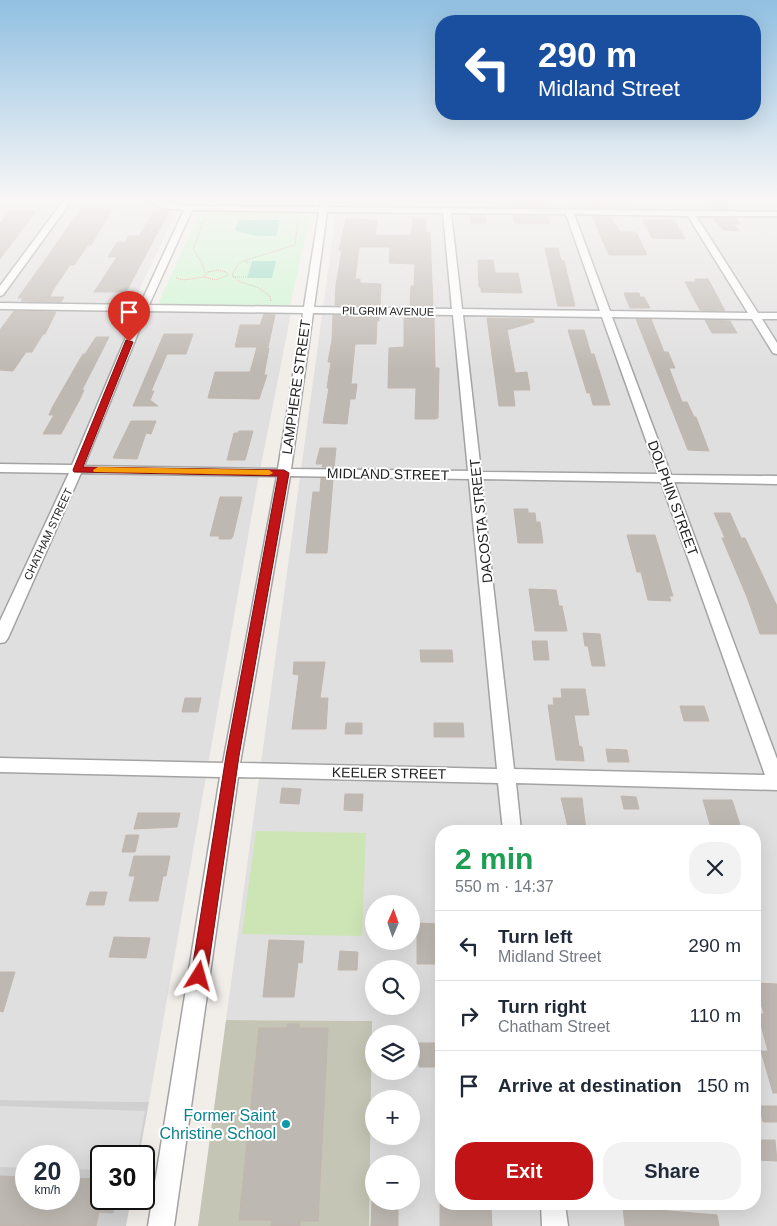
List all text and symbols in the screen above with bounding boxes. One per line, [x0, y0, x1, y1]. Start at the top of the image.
icon: left [455, 35, 520, 100]
text: 290 m [538, 35, 637, 74]
text: Midland Street [538, 76, 680, 101]
pin [108, 291, 150, 342]
icon: arrive [115, 298, 143, 326]
street label: PILGRIM AVENUE [342, 304, 434, 318]
street label: LAMPHERE STREET [279, 318, 313, 456]
street label: DOLPHIN STREET [645, 438, 701, 558]
street label: DACOSTA STREET [466, 458, 495, 584]
street label: MIDLAND STREET [327, 465, 450, 483]
street label: CHATHAM STREET [21, 486, 75, 582]
street label: KEELER STREET [332, 764, 447, 782]
text: 2 min [455, 842, 533, 875]
button: close [689, 842, 741, 894]
text: 550 m · 14:37 [455, 878, 554, 895]
north arrow [365, 895, 420, 950]
map controls [365, 895, 420, 1210]
text: Turn left [498, 926, 573, 947]
icon: left [455, 932, 483, 960]
text: 290 m [688, 935, 741, 956]
text: Midland Street [498, 948, 601, 965]
position arrow [172, 949, 224, 1001]
button: search [365, 960, 420, 1015]
text: Turn right [498, 996, 586, 1017]
icon: right [455, 1002, 483, 1030]
text: 110 m [690, 1005, 741, 1026]
text: Chatham Street [498, 1018, 610, 1035]
button: layers [365, 1025, 420, 1080]
icon: arrive [455, 1072, 483, 1100]
text: Arrive at destination [498, 1075, 682, 1096]
text: 150 m [697, 1075, 750, 1096]
button: + [365, 1090, 420, 1145]
place label: Former Saint Christine School [160, 1107, 277, 1142]
marker: Former Saint Christine School [280, 1118, 292, 1130]
button: Exit [455, 1142, 593, 1200]
button: Share [603, 1142, 741, 1200]
speed limit sign: 30 [90, 1145, 155, 1210]
button: − [365, 1155, 420, 1210]
text: 20 [34, 1157, 61, 1185]
text: km/h [34, 1183, 61, 1197]

